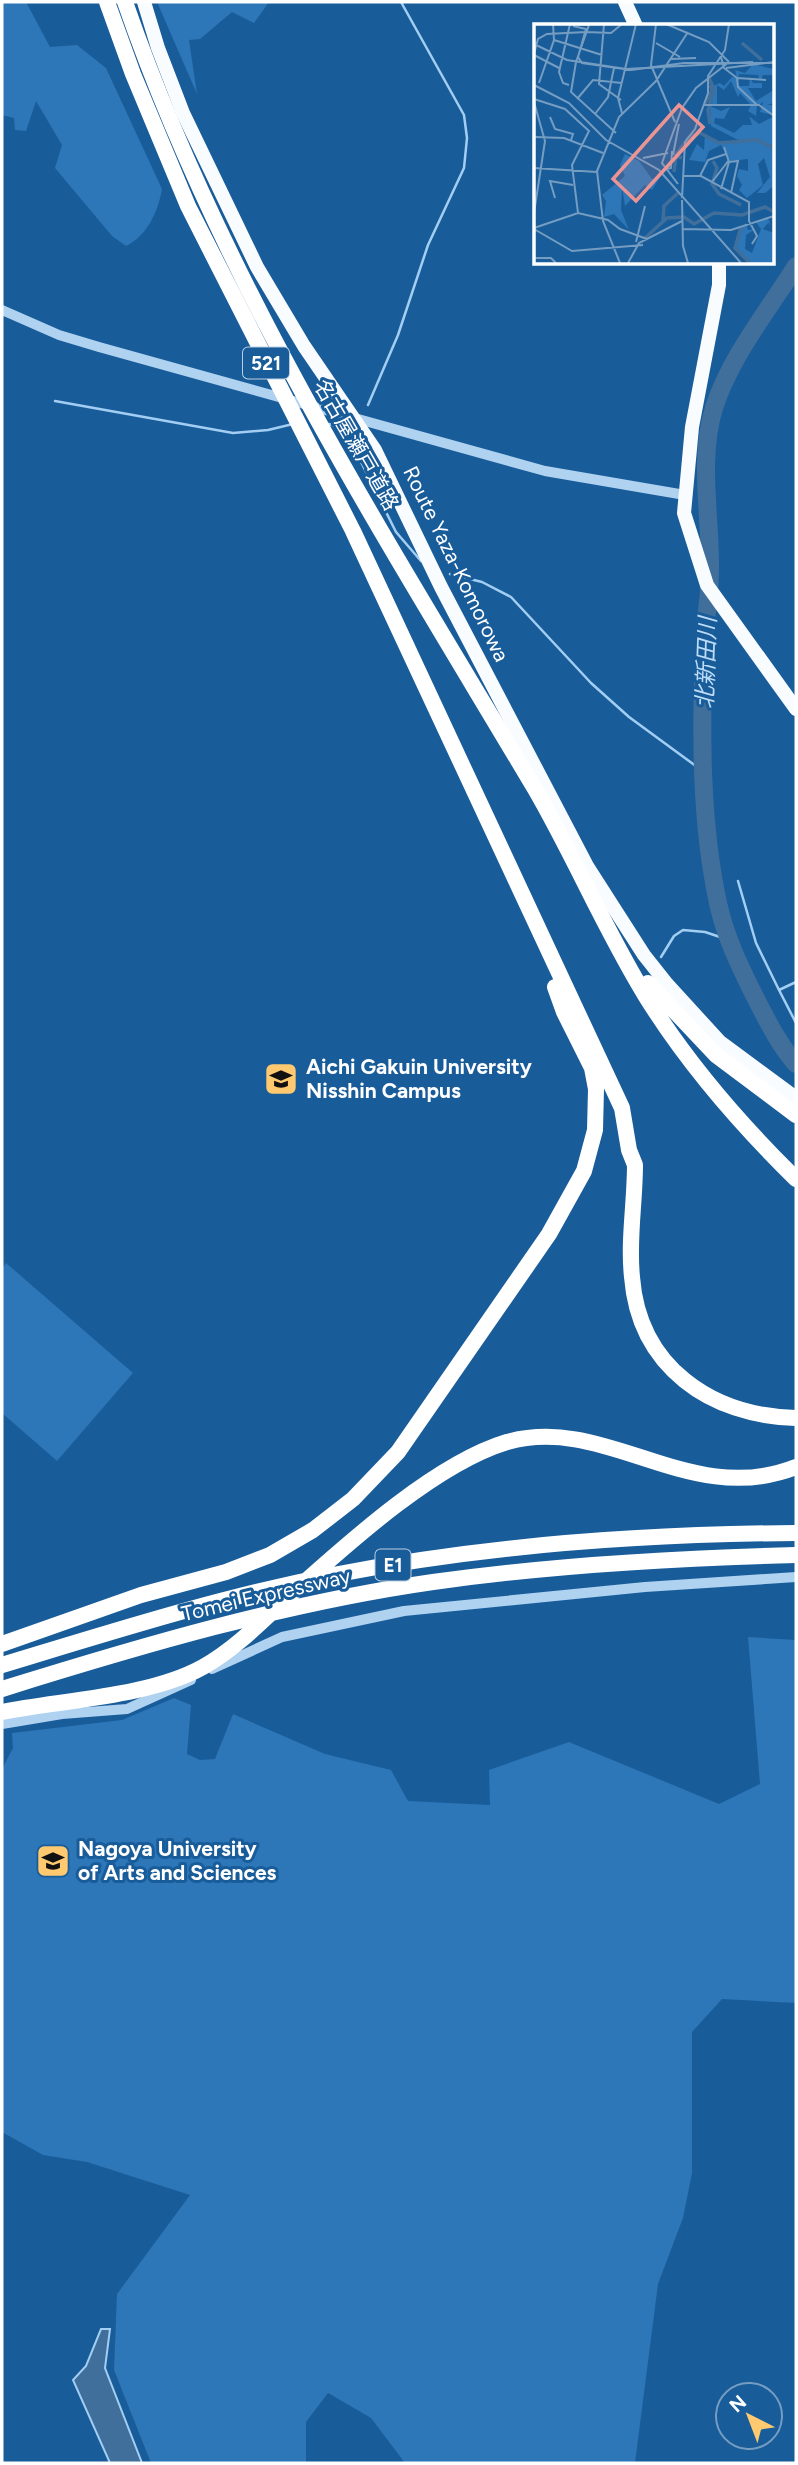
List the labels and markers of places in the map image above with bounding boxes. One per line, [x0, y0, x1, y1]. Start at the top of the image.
place label: Aichi Gakuin University Nisshin Campus [306, 1054, 533, 1103]
school or university icon: Aichi Gakuin University Nisshin Campus [262, 1060, 300, 1098]
place label: Nagoya University of Arts and Sciences [78, 1836, 277, 1885]
school or university icon: Nagoya University of Arts and Sciences [34, 1842, 72, 1880]

